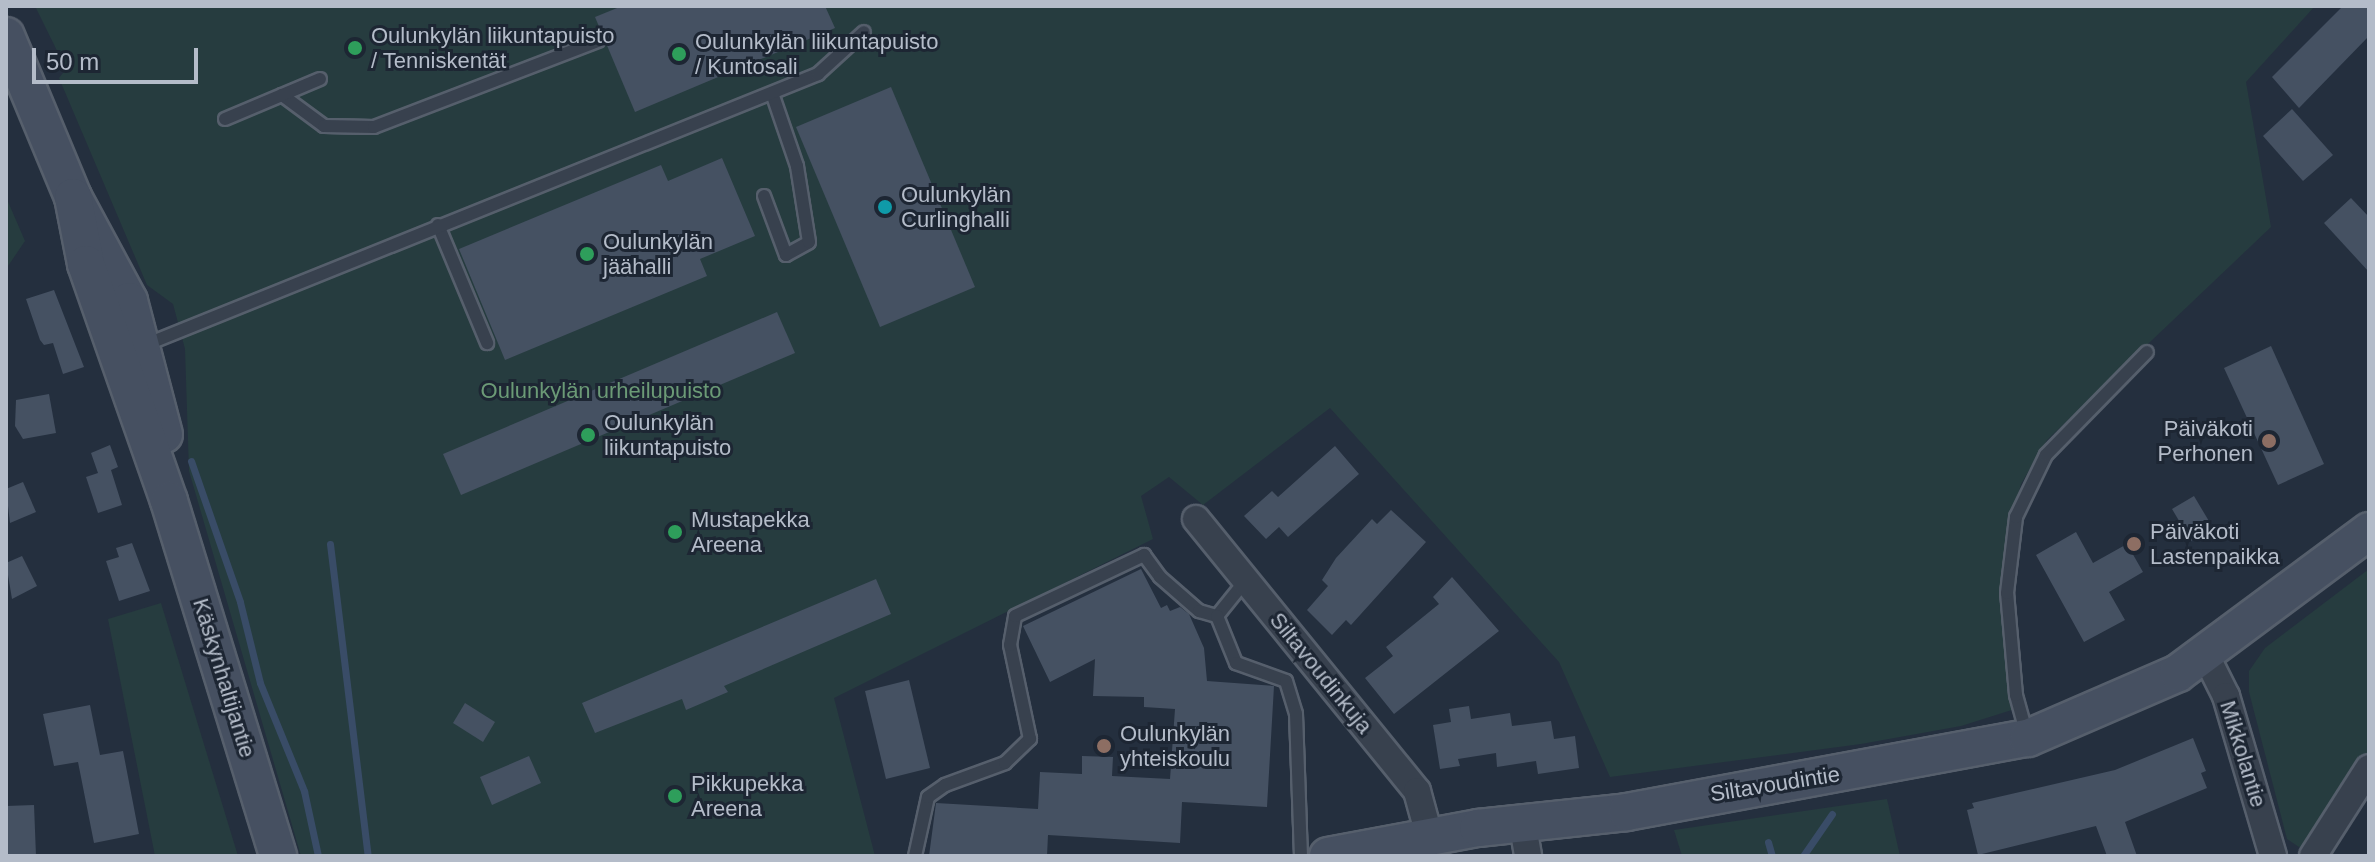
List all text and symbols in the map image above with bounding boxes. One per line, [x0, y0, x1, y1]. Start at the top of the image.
place label: Oulunkylän liikuntapuisto / Tenniskentät [371, 22, 614, 74]
place label: Oulunkylän liikuntapuisto / Kuntosali [695, 28, 938, 80]
scale bar [36, 32, 202, 82]
marker: Oulunkylän liikuntapuisto / Tenniskentät [346, 39, 364, 57]
marker: Oulunkylän liikuntapuisto / Kuntosali [670, 45, 688, 63]
text: 50 m [46, 48, 99, 75]
place label: Oulunkylän Curlinghalli [901, 181, 1011, 232]
marker: Oulunkylän Curlinghalli [876, 198, 894, 216]
place label: Oulunkylän jäähalli [603, 228, 713, 280]
marker: Oulunkylän jäähalli [578, 245, 596, 263]
park label: Oulunkylän urheilupuisto [481, 378, 721, 404]
place label: Oulunkylän liikuntapuisto [604, 409, 731, 460]
place label: Päiväkoti Perhonen [2158, 415, 2253, 466]
marker: Oulunkylän liikuntapuisto [579, 426, 597, 444]
marker: Päiväkoti Perhonen [2260, 432, 2278, 450]
place label: Mustapekka Areena [691, 506, 810, 558]
place label: Päiväkoti Lastenpaikka [2150, 518, 2280, 570]
marker: Mustapekka Areena [666, 523, 684, 541]
marker: Päiväkoti Lastenpaikka [2125, 535, 2143, 553]
street label: Käskynhaltijantie [187, 595, 261, 761]
street label: Siltavoudinkuja [1264, 607, 1378, 739]
street label: Mikkolantie [2214, 698, 2272, 810]
place label: Oulunkylän yhteiskoulu [1120, 720, 1230, 772]
marker: Oulunkylän yhteiskoulu [1095, 737, 1113, 755]
street label: Siltavoudintie [1708, 761, 1842, 807]
place label: Pikkupekka Areena [691, 770, 804, 822]
marker: Pikkupekka Areena [666, 787, 684, 805]

